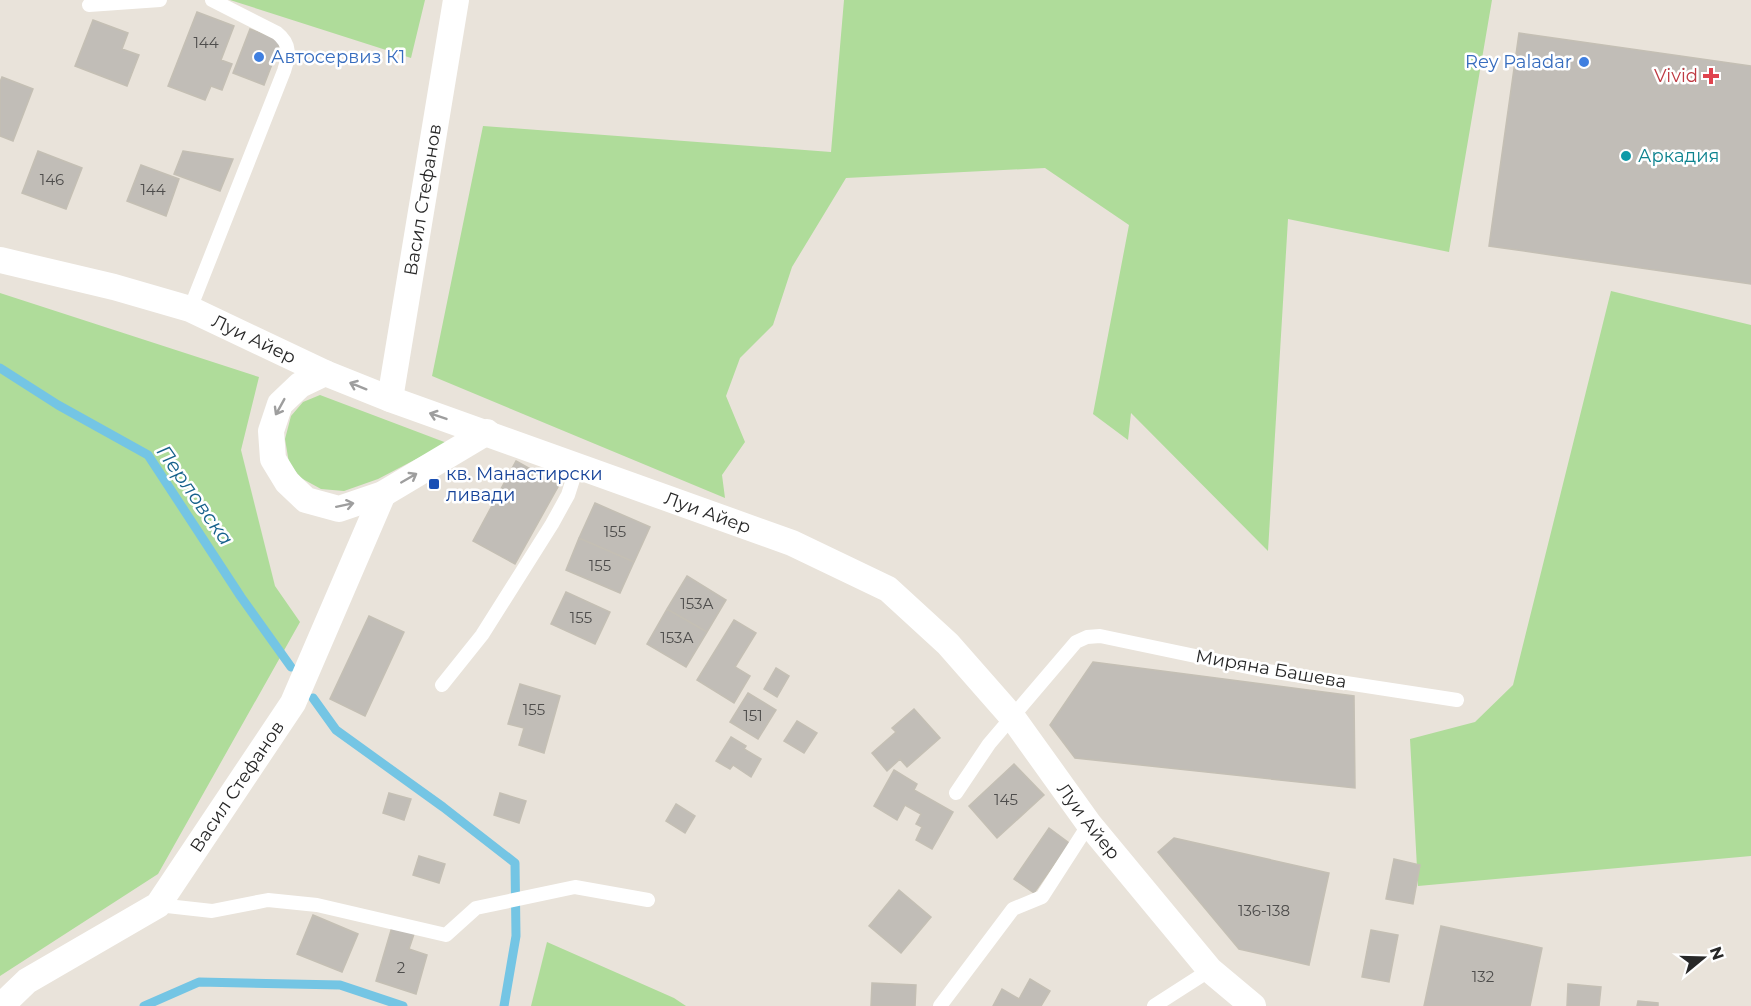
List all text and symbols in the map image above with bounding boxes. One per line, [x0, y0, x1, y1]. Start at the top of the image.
house number: 144 [193, 33, 219, 52]
place label: Автосервиз К1 [271, 46, 405, 68]
marker: Автосервиз К1 [252, 50, 266, 64]
place label: Rey Paladar [1465, 51, 1572, 73]
marker: Rey Paladar [1577, 55, 1591, 69]
place label: Vivid [1654, 65, 1698, 87]
marker: Vivid [1702, 67, 1720, 85]
street label: Васил Стефанов [400, 122, 446, 277]
place label: Аркадия [1638, 145, 1720, 167]
marker: Аркадия [1619, 149, 1633, 163]
house number: 146 [40, 170, 64, 189]
house number: 144 [140, 180, 166, 199]
street label: Луи Айер [208, 310, 300, 369]
one-way arrow [349, 380, 367, 391]
one-way arrow [274, 398, 286, 416]
one-way arrow [430, 409, 448, 420]
water label: Перловска [152, 440, 238, 550]
place label: кв. Манастирски ливади [446, 463, 603, 506]
one-way arrow [400, 472, 417, 484]
marker: кв. Манастирски ливади [427, 477, 441, 491]
street label: Луи Айер [661, 487, 754, 538]
one-way arrow [335, 499, 354, 510]
house number: 155 [604, 522, 626, 541]
house number: 155 [589, 556, 611, 575]
house number: 153А [680, 594, 714, 613]
house number: 155 [570, 608, 592, 627]
house number: 153А [660, 628, 694, 647]
street label: Миряна Башева [1194, 645, 1348, 693]
house number: 155 [523, 700, 545, 719]
house number: 151 [743, 706, 763, 725]
street label: Васил Стефанов [185, 717, 289, 857]
street label: Луи Айер [1052, 779, 1125, 864]
house number: 145 [994, 790, 1018, 809]
house number: 136-138 [1238, 901, 1290, 920]
north arrow [1673, 928, 1733, 988]
text: N [1706, 944, 1728, 962]
house number: 2 [397, 958, 405, 977]
house number: 132 [1472, 967, 1494, 986]

